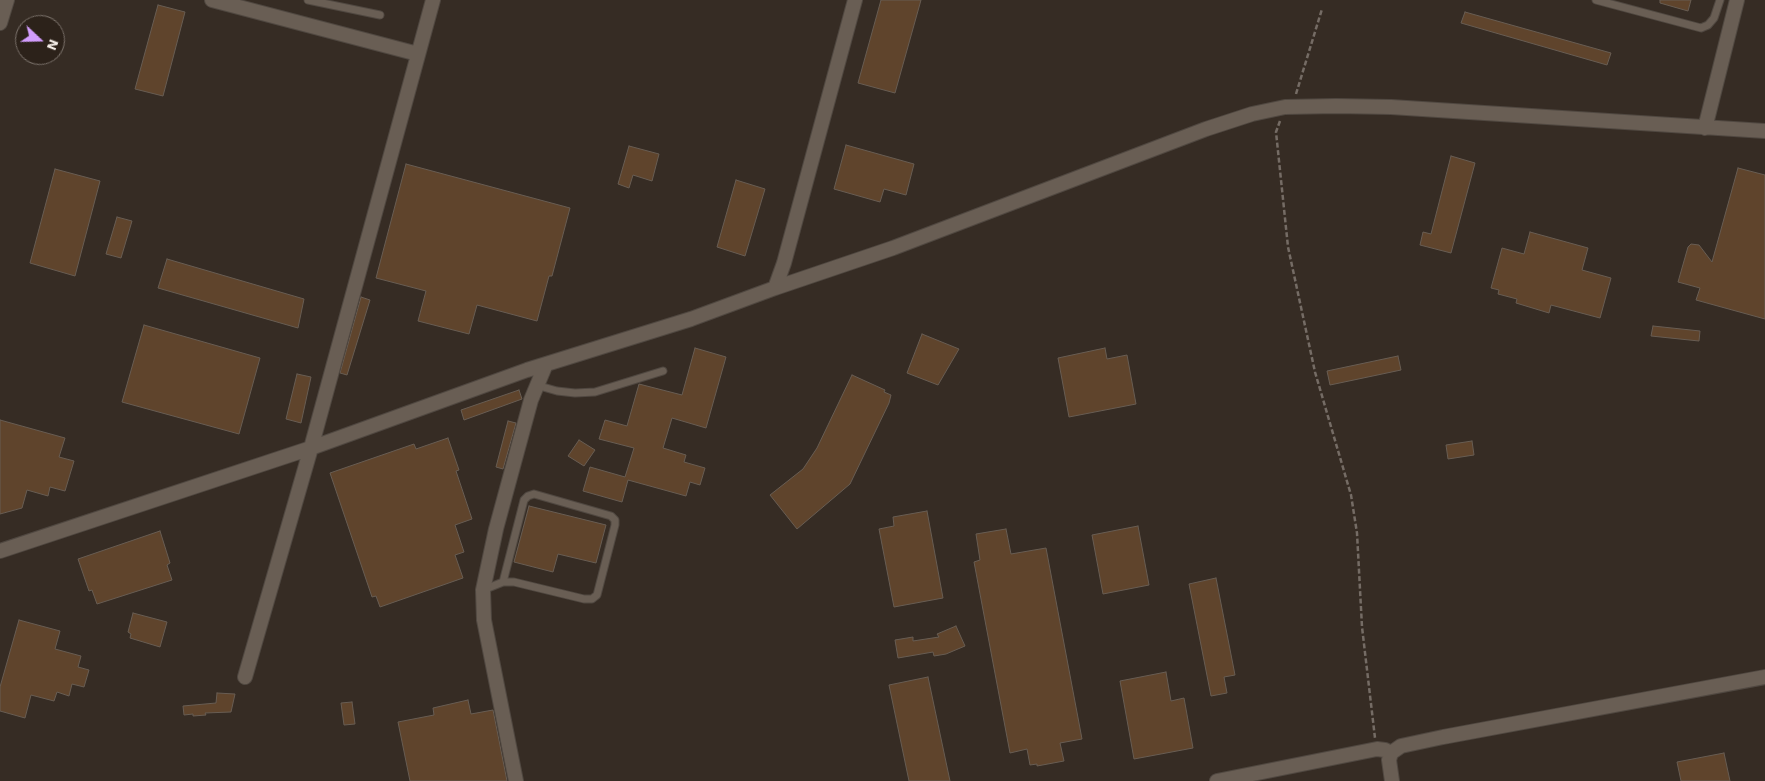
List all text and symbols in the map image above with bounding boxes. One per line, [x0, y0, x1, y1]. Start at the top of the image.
north arrow [15, 15, 65, 65]
text: N [44, 37, 62, 53]

